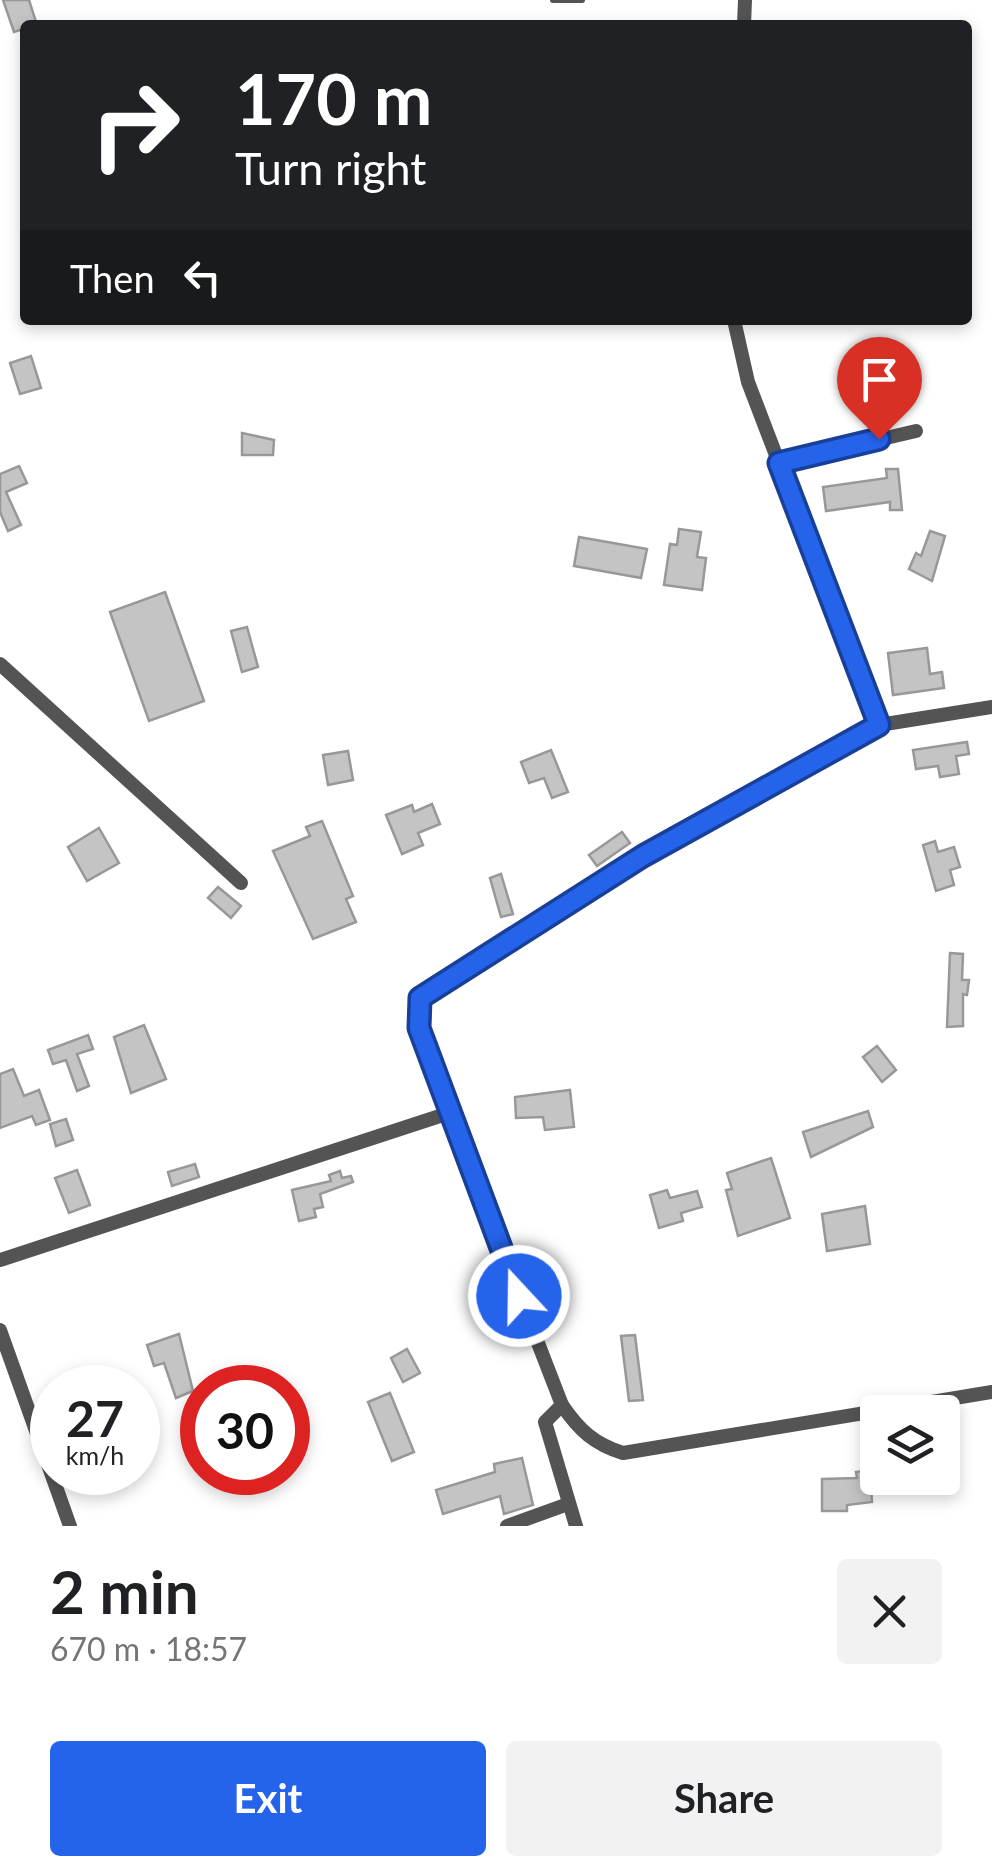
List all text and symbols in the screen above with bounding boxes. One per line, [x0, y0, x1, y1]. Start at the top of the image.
text: 170 m [235, 56, 432, 140]
icon: right [70, 60, 200, 190]
text: Turn right [235, 141, 426, 195]
icon: left [175, 250, 230, 305]
text: Then [70, 255, 155, 301]
pin [837, 337, 922, 440]
icon: arrive [852, 352, 907, 407]
position arrow [467, 1244, 571, 1348]
speed limit sign: 30 [180, 1365, 310, 1495]
text: 27 [66, 1388, 124, 1448]
map controls [860, 1395, 960, 1495]
button: layers [860, 1395, 960, 1495]
text: km/h [66, 1440, 124, 1470]
text: 2 min [50, 1555, 199, 1627]
button: close [837, 1559, 942, 1664]
text: 670 m · 18:57 [50, 1629, 247, 1668]
button: Exit [50, 1741, 486, 1856]
button: Share [506, 1741, 942, 1856]

